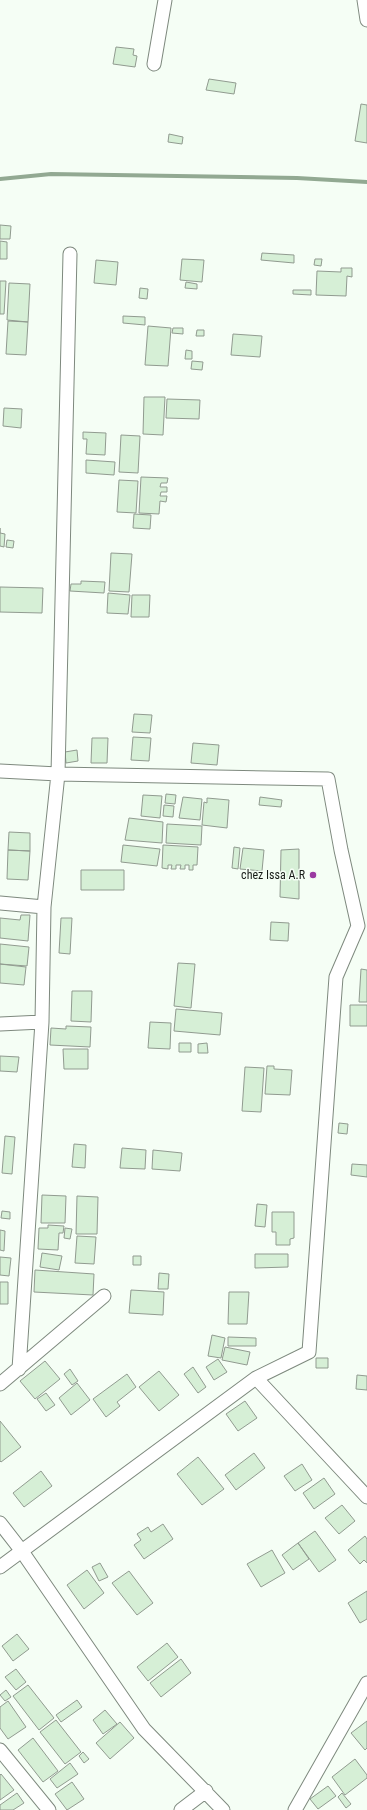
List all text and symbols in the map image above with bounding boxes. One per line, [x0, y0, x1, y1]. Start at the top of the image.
place label: chez Issa A.R [241, 868, 306, 882]
marker: chez Issa A.R [308, 870, 318, 880]

